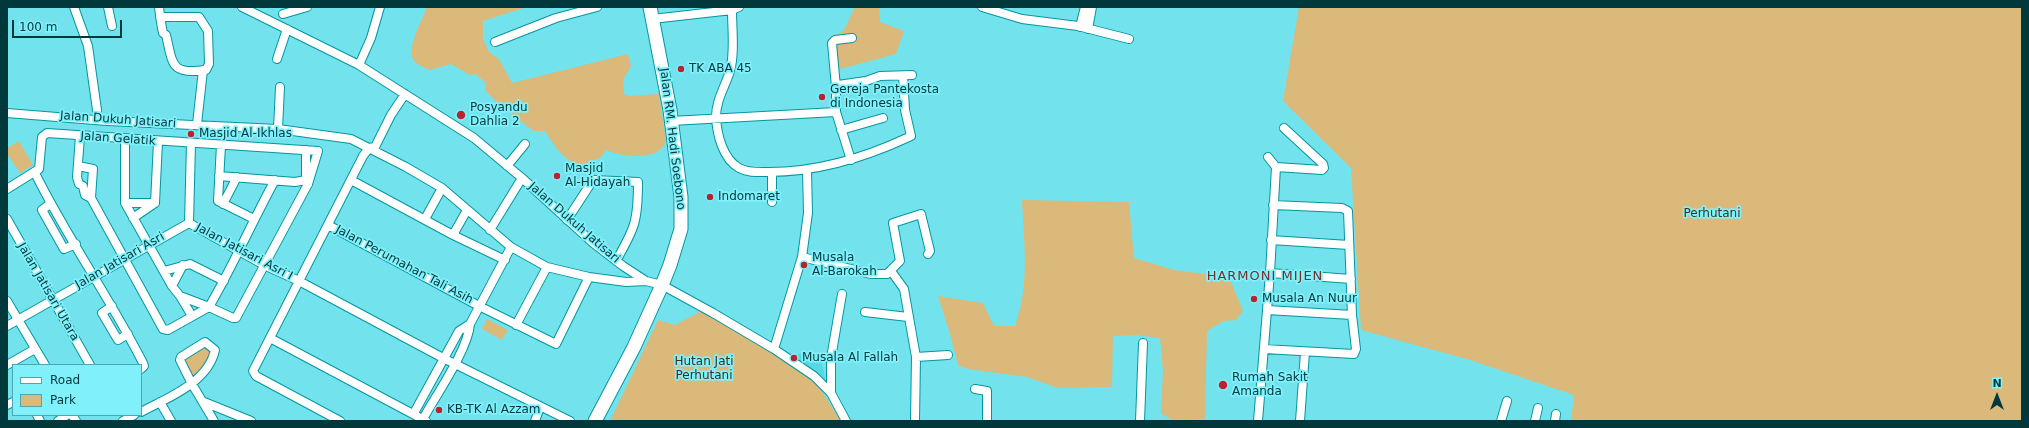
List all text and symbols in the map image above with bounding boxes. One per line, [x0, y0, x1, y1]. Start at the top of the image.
scale bar [14, 12, 124, 38]
text: 100 m [19, 20, 57, 34]
place label: TK ABA 45 [689, 62, 752, 76]
marker: TK ABA 45 [676, 64, 686, 74]
street label: Jalan RM. Hadi Soebono [656, 67, 688, 211]
place label: Gereja Pantekosta di Indonesia [830, 83, 939, 111]
marker: Gereja Pantekosta di Indonesia [817, 92, 827, 102]
place label: Posyandu Dahlia 2 [470, 101, 528, 129]
street label: Jalan Dukuh Jatisari [60, 109, 176, 131]
marker: Posyandu Dahlia 2 [455, 109, 467, 121]
place label: Masjid Al-Ikhlas [199, 127, 292, 141]
street label: Jalan Gelatik [80, 129, 156, 149]
marker: Masjid Al-Ikhlas [186, 129, 196, 139]
place label: Masjid Al-Hidayah [565, 162, 630, 190]
marker: Masjid Al-Hidayah [552, 171, 562, 181]
street label: Jalan Dukuh Jatisari [525, 179, 623, 267]
place label: Indomaret [718, 190, 780, 204]
marker: Indomaret [705, 192, 715, 202]
park label: Perhutani [1683, 207, 1741, 221]
street label: Jalan Jatisari Asri I [193, 220, 295, 284]
street label: Jalan Perumahan Tali Asih [333, 223, 475, 307]
street label: Jalan Jatisari Asri [73, 230, 167, 292]
street label: Jalan Jatisari Utara [14, 240, 82, 344]
place label: Musala Al-Barokah [812, 251, 877, 279]
marker: Musala Al-Barokah [799, 260, 809, 270]
district label: HARMONI MIJEN [1207, 269, 1323, 285]
place label: Musala An Nuur [1262, 292, 1357, 306]
marker: Musala An Nuur [1249, 294, 1259, 304]
place label: Musala Al Fallah [802, 351, 898, 365]
marker: Musala Al Fallah [789, 353, 799, 363]
park label: Hutan Jati Perhutani [674, 355, 734, 383]
legend [12, 364, 142, 416]
place label: Rumah Sakit Amanda [1232, 371, 1308, 399]
text: Road [50, 373, 80, 387]
north arrow [1977, 376, 2017, 416]
text: N [1992, 377, 2002, 390]
marker: Rumah Sakit Amanda [1217, 379, 1229, 391]
text: Park [50, 393, 76, 407]
place label: KB-TK Al Azzam [447, 403, 541, 417]
marker: KB-TK Al Azzam [434, 405, 444, 415]

